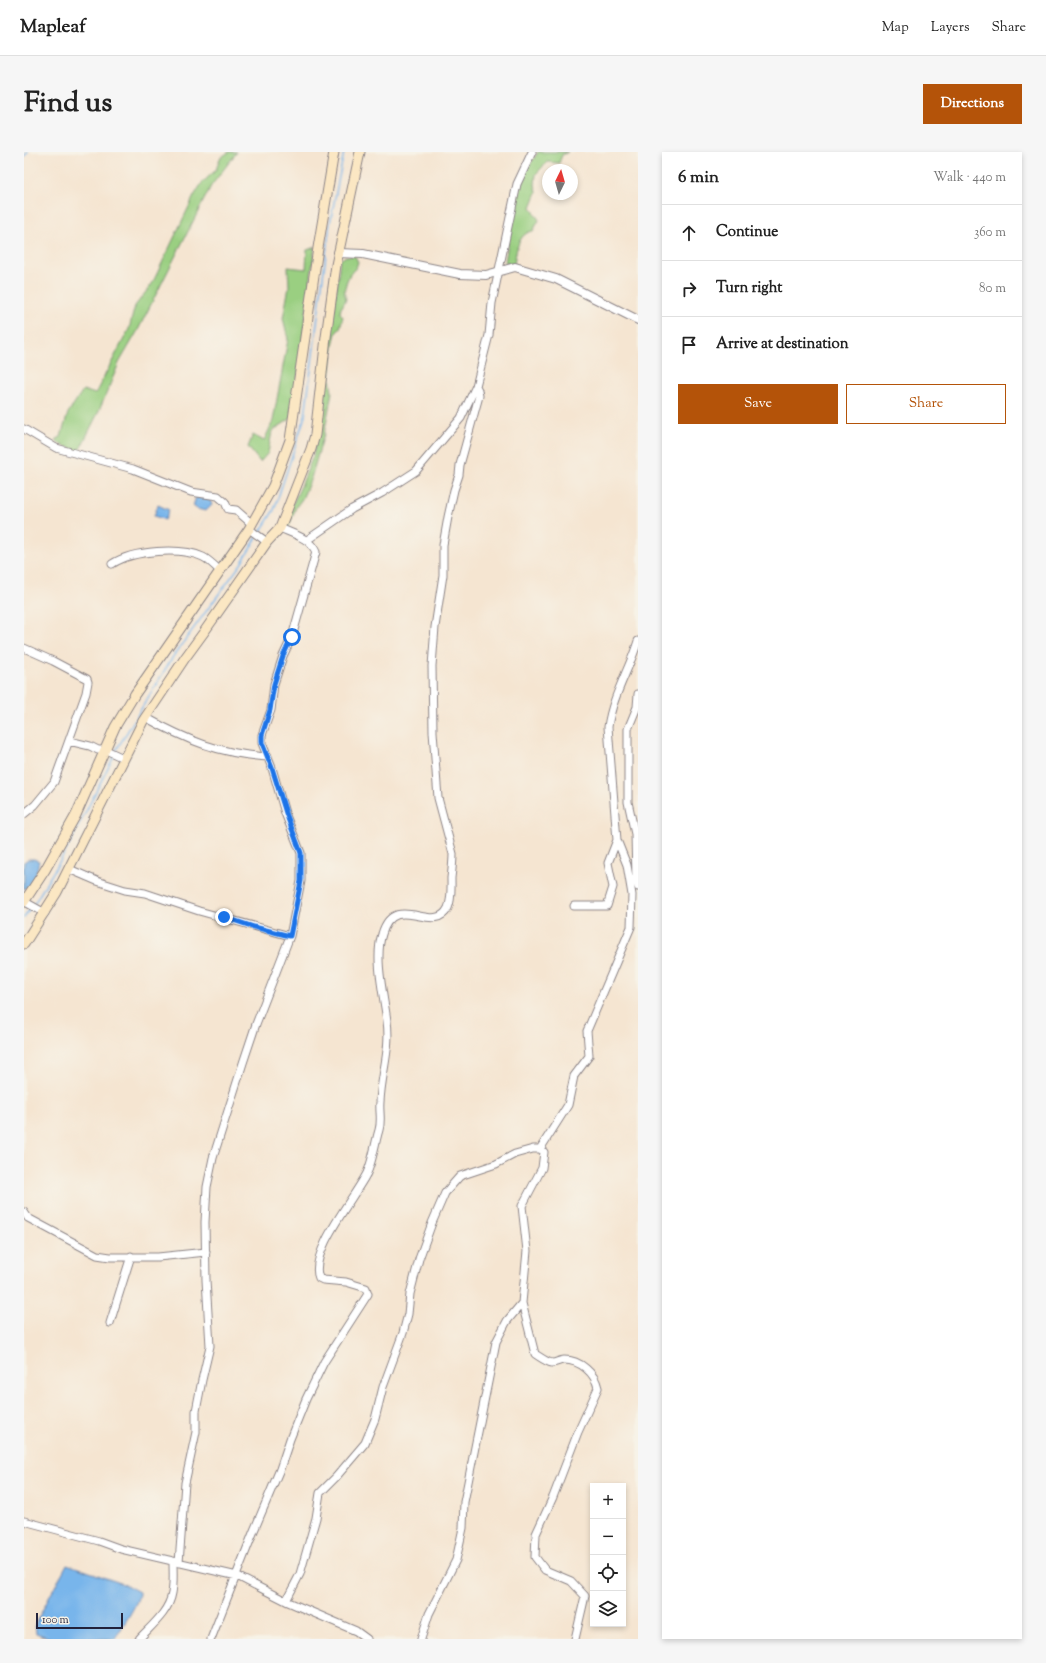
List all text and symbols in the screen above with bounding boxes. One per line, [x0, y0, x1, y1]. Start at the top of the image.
text: Mapleaf [20, 14, 86, 41]
text: Map [882, 18, 909, 38]
text: Layers [931, 18, 969, 38]
text: Share [991, 18, 1026, 38]
text: Find us [24, 84, 112, 124]
button: Directions [923, 84, 1022, 124]
north arrow [542, 164, 578, 200]
text: 6 min [678, 166, 719, 190]
text: Walk · 440 m [933, 169, 1006, 187]
icon: ahead [678, 222, 700, 244]
text: Continue [716, 222, 778, 243]
text: 360 m [974, 224, 1006, 242]
icon: right [678, 278, 700, 300]
text: Turn right [716, 278, 782, 299]
text: 80 m [979, 280, 1006, 298]
icon: arrive [678, 334, 700, 356]
text: Arrive at destination [716, 334, 849, 355]
button: Save [678, 384, 838, 424]
button: Share [846, 384, 1006, 424]
route start [283, 628, 301, 646]
route end [215, 908, 233, 926]
map controls [590, 1483, 626, 1627]
button: + [590, 1483, 626, 1519]
button: − [590, 1519, 626, 1555]
button: locate [590, 1555, 626, 1591]
button: layers [590, 1591, 626, 1627]
scale bar [36, 1611, 123, 1630]
text: 100 m [42, 1612, 69, 1628]

